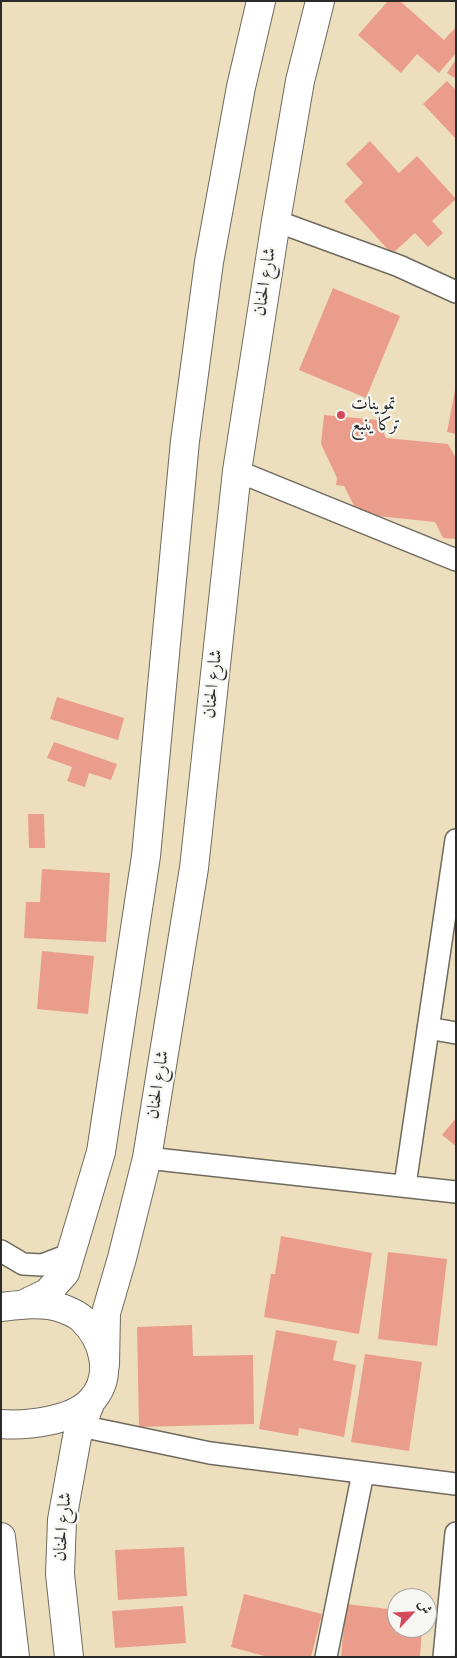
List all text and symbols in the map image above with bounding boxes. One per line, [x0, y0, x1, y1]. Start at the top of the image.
street label: شارع الحنان [250, 246, 282, 318]
place label: تموينات تركا ينبع [351, 394, 400, 436]
marker: تموينات تركا ينبع [335, 409, 347, 421]
street label: شارع الحنان [200, 648, 228, 720]
street label: شارع الحنان [143, 1049, 175, 1121]
street label: شارع الحنان [50, 1492, 78, 1562]
north arrow [387, 1588, 437, 1638]
text: ش [414, 1597, 436, 1617]

